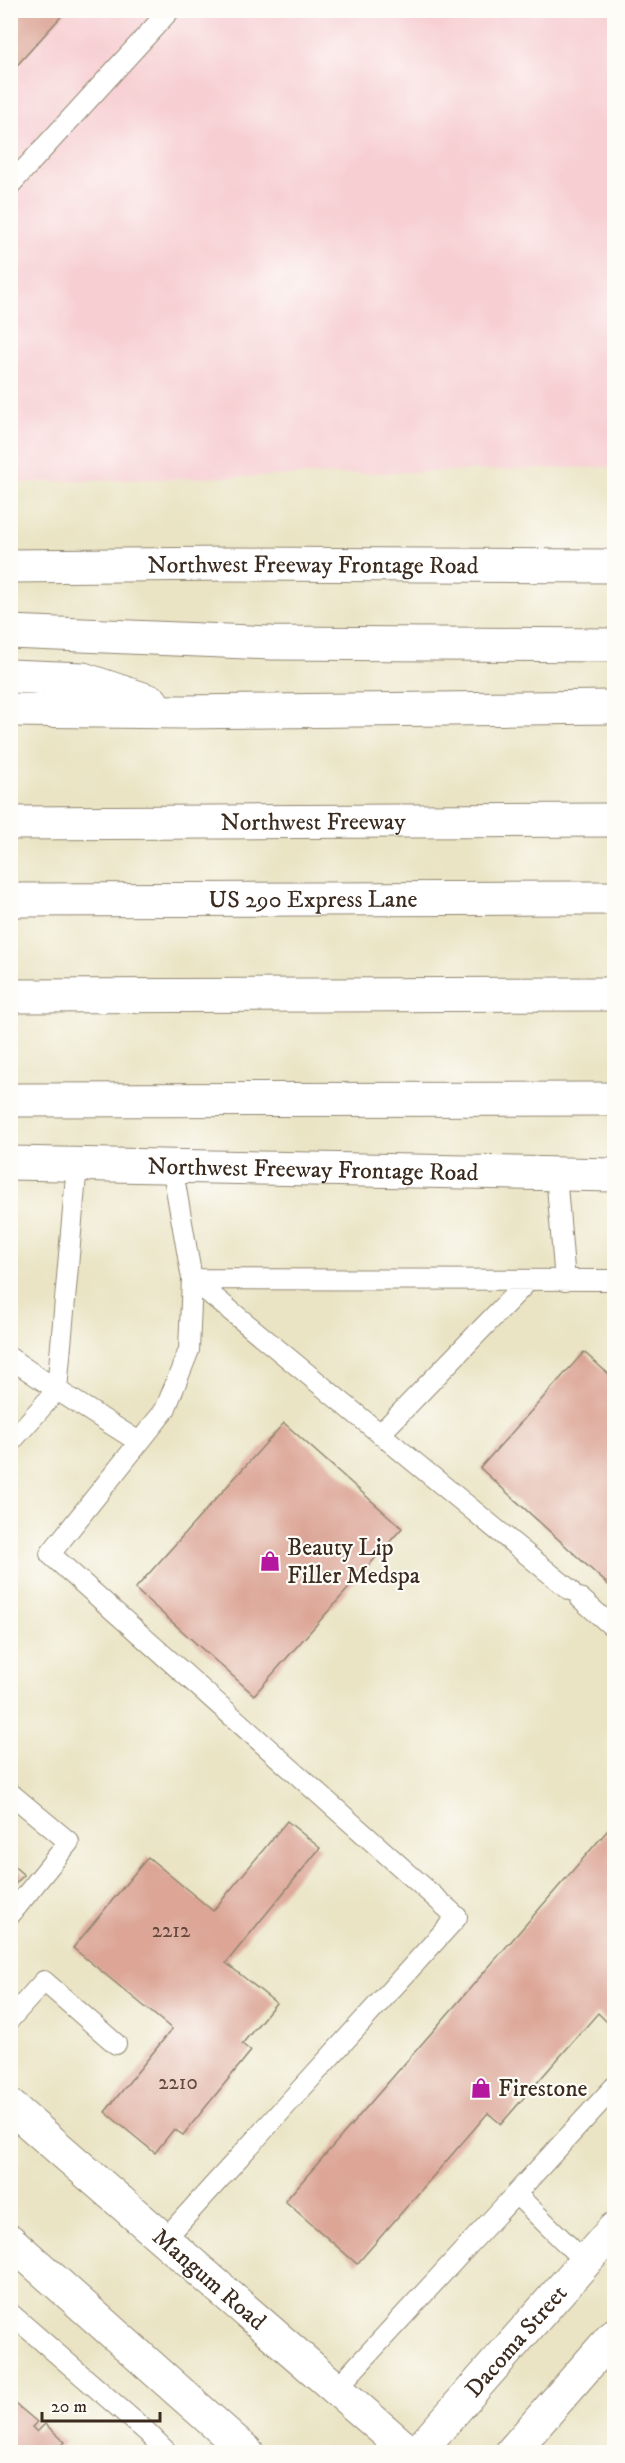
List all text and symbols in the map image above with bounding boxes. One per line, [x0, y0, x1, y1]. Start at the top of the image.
street label: Northwest Freeway Frontage Road [147, 550, 479, 581]
street label: Northwest Freeway [220, 807, 406, 838]
street label: US 290 Express Lane [208, 885, 418, 915]
street label: Northwest Freeway Frontage Road [147, 1152, 479, 1188]
place label: Beauty Lip Filler Medspa [287, 1533, 421, 1591]
shop icon: Beauty Lip Filler Medspa [258, 1549, 282, 1573]
house number: 2212 [152, 1918, 191, 1944]
house number: 2210 [158, 2070, 198, 2096]
place label: Firestone [498, 2074, 588, 2104]
shop icon: Firestone [469, 2076, 493, 2100]
street label: Mangum Road [146, 2222, 272, 2337]
street label: Dacoma Street [459, 2279, 574, 2404]
scale bar [42, 2385, 160, 2423]
text: 20 m [51, 2396, 87, 2418]

